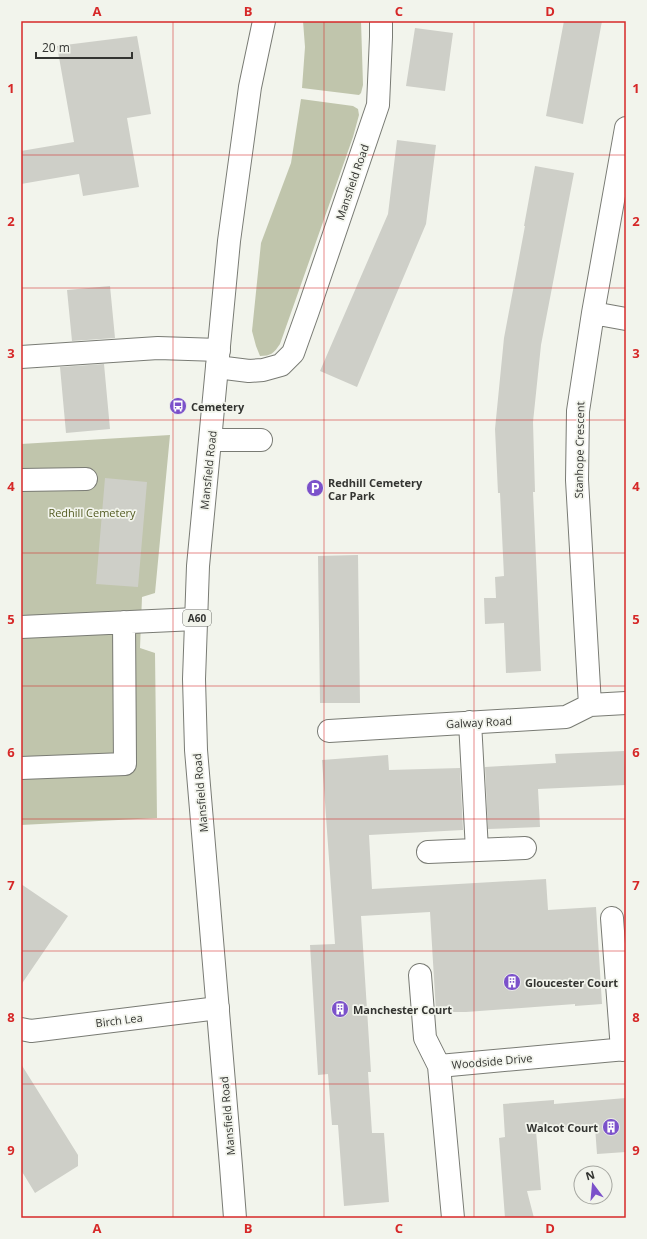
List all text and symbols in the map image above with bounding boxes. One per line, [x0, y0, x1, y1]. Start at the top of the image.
text: A [93, 2, 102, 20]
text: B [244, 2, 253, 20]
text: C [395, 2, 403, 20]
text: D [545, 2, 555, 20]
scale bar [36, 34, 132, 60]
text: 20 m [42, 39, 70, 56]
text: 1 [7, 79, 15, 97]
text: 1 [632, 79, 640, 97]
street label: Mansfield Road [332, 142, 372, 222]
text: 2 [7, 212, 15, 230]
text: 2 [632, 212, 640, 230]
text: 3 [7, 344, 15, 362]
text: 3 [632, 344, 640, 362]
bus stop icon: Cemetery [168, 396, 188, 416]
place label: Cemetery [191, 399, 245, 414]
street label: Stanhope Crescent [571, 401, 587, 499]
street label: Mansfield Road [196, 430, 220, 510]
place label: Redhill Cemetery Car Park [328, 475, 423, 503]
text: 4 [7, 477, 15, 495]
text: 4 [632, 477, 640, 495]
parking icon: Redhill Cemetery Car Park [305, 478, 325, 498]
park label: Redhill Cemetery [48, 505, 136, 520]
text: 5 [7, 610, 15, 628]
road number: A60 [183, 610, 211, 626]
text: 5 [632, 610, 640, 628]
street label: Galway Road [446, 713, 512, 731]
text: 6 [7, 743, 15, 761]
text: 6 [632, 743, 640, 761]
street label: Mansfield Road [189, 753, 211, 833]
text: 7 [7, 876, 15, 894]
text: 7 [632, 876, 640, 894]
building icon: Gloucester Court [502, 972, 522, 992]
place label: Gloucester Court [525, 975, 618, 990]
building icon: Manchester Court [330, 999, 350, 1019]
place label: Manchester Court [353, 1002, 452, 1017]
text: 8 [7, 1008, 15, 1026]
text: 8 [632, 1008, 640, 1026]
street label: Birch Lea [95, 1010, 143, 1030]
street label: Woodside Drive [451, 1050, 533, 1072]
street label: Mansfield Road [216, 1076, 238, 1156]
building icon: Walcot Court [601, 1117, 621, 1137]
place label: Walcot Court [526, 1120, 598, 1135]
text: 9 [7, 1141, 15, 1159]
text: 9 [632, 1141, 640, 1159]
north arrow [573, 1165, 613, 1205]
text: N [584, 1166, 596, 1183]
text: A [93, 1219, 102, 1237]
text: B [244, 1219, 253, 1237]
text: C [395, 1219, 403, 1237]
text: D [545, 1219, 555, 1237]

